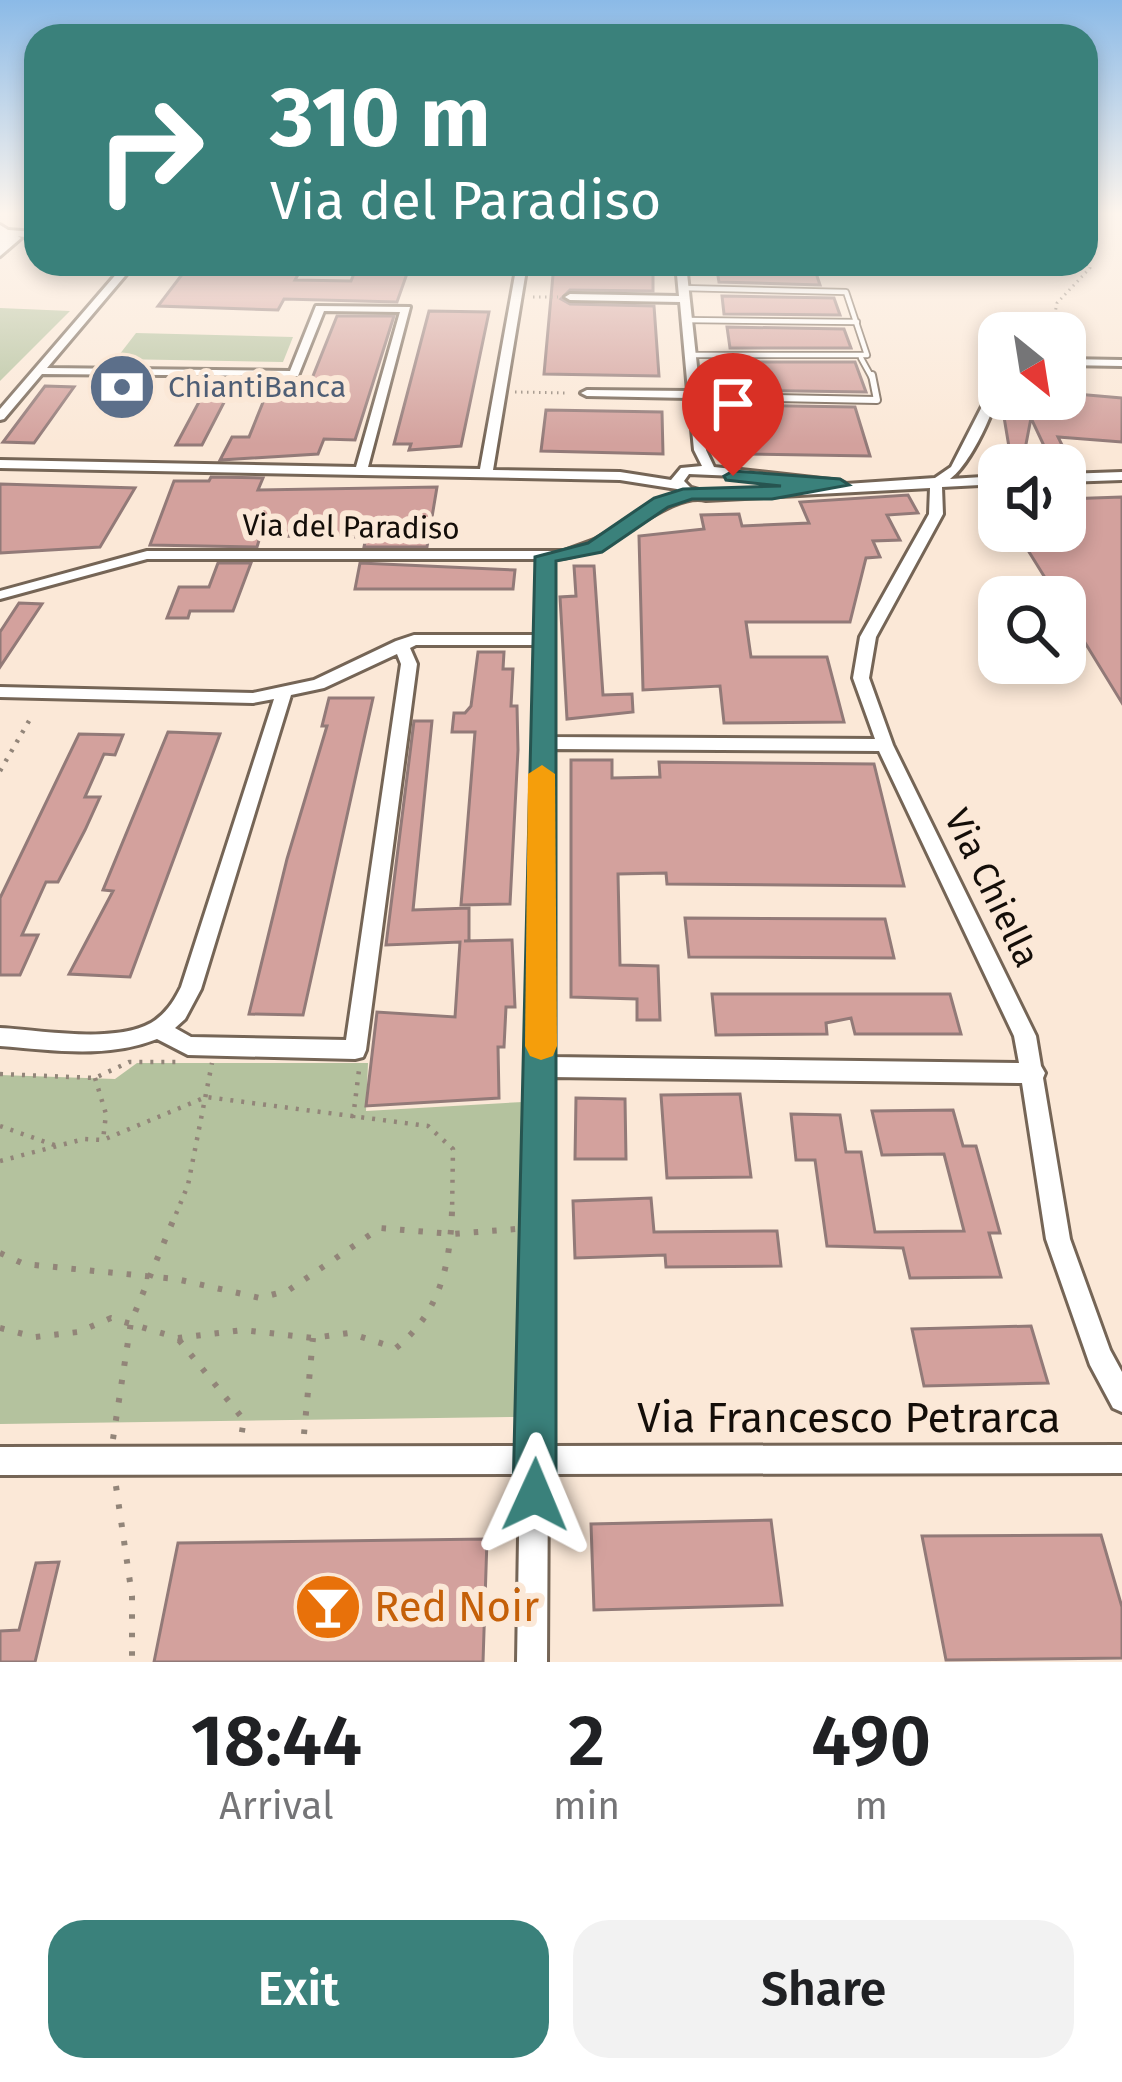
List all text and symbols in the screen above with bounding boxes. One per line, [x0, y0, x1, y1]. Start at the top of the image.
text: 310 m [270, 67, 491, 168]
icon: right [72, 72, 228, 228]
text: Via del Paradiso [270, 169, 661, 233]
north arrow [978, 312, 1086, 420]
map controls [978, 312, 1086, 684]
bank icon: ChiantiBanca [87, 352, 157, 422]
pin [682, 353, 784, 476]
place label: ChiantiBanca [168, 369, 346, 405]
icon: arrive [700, 371, 766, 437]
button: sound [978, 444, 1086, 552]
street label: Via del Paradiso [242, 507, 460, 547]
button: search [978, 576, 1086, 684]
street label: Via Chiella [935, 802, 1049, 974]
street label: Via Francesco Petrarca [637, 1393, 1061, 1443]
position arrow [472, 1432, 598, 1558]
bar icon: Red Noir [293, 1572, 363, 1642]
place label: Red Noir [374, 1582, 539, 1632]
text: 18:44 [191, 1698, 362, 1784]
text: 2 [568, 1698, 605, 1784]
text: 490 [811, 1698, 931, 1784]
text: Arrival [219, 1783, 334, 1829]
text: min [553, 1783, 620, 1829]
text: m [854, 1783, 888, 1829]
button: Exit [48, 1920, 549, 2058]
button: Share [573, 1920, 1074, 2058]

